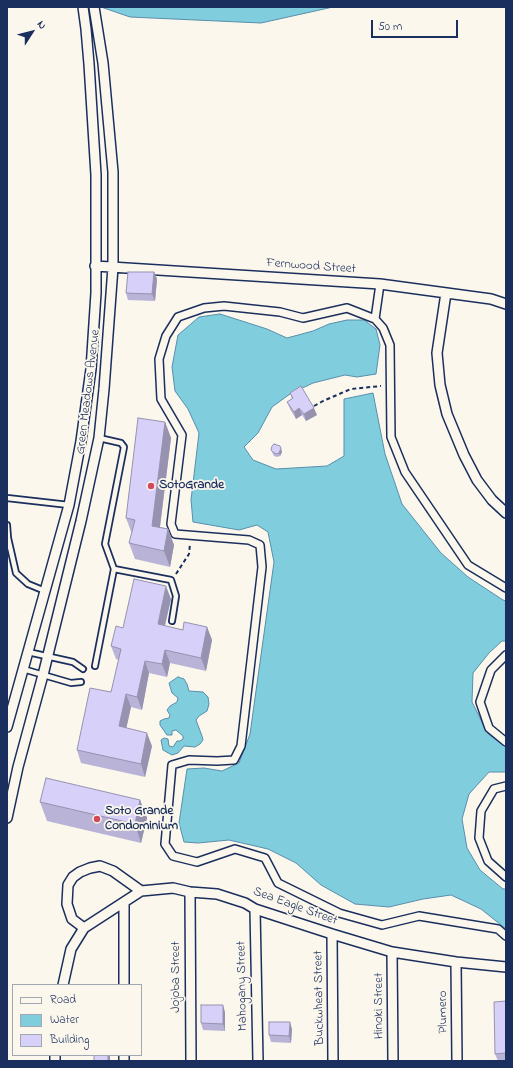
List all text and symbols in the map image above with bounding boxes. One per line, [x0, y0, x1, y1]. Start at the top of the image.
north arrow [12, 12, 52, 52]
scale bar [373, 12, 460, 38]
text: N [33, 17, 50, 33]
text: 50 m [378, 18, 402, 36]
street label: Fernwood Street [266, 256, 356, 278]
street label: Green Meadows Avenue [74, 329, 104, 455]
place label: SotoGrande [159, 478, 224, 494]
marker: SotoGrande [146, 481, 156, 491]
place label: Soto Grande Condominium [105, 804, 178, 835]
marker: Soto Grande Condominium [92, 814, 102, 824]
street label: Sea Eagle Street [251, 885, 339, 929]
street label: Jojoba Street [169, 941, 185, 1013]
street label: Mahogany Street [234, 941, 252, 1031]
street label: Buckwheat Street [311, 950, 329, 1046]
street label: Hinoki Street [372, 973, 388, 1039]
legend [12, 984, 142, 1056]
street label: Plumero [436, 990, 452, 1034]
text: Road [50, 991, 76, 1009]
text: Water [50, 1011, 79, 1029]
text: Building [50, 1031, 89, 1049]

